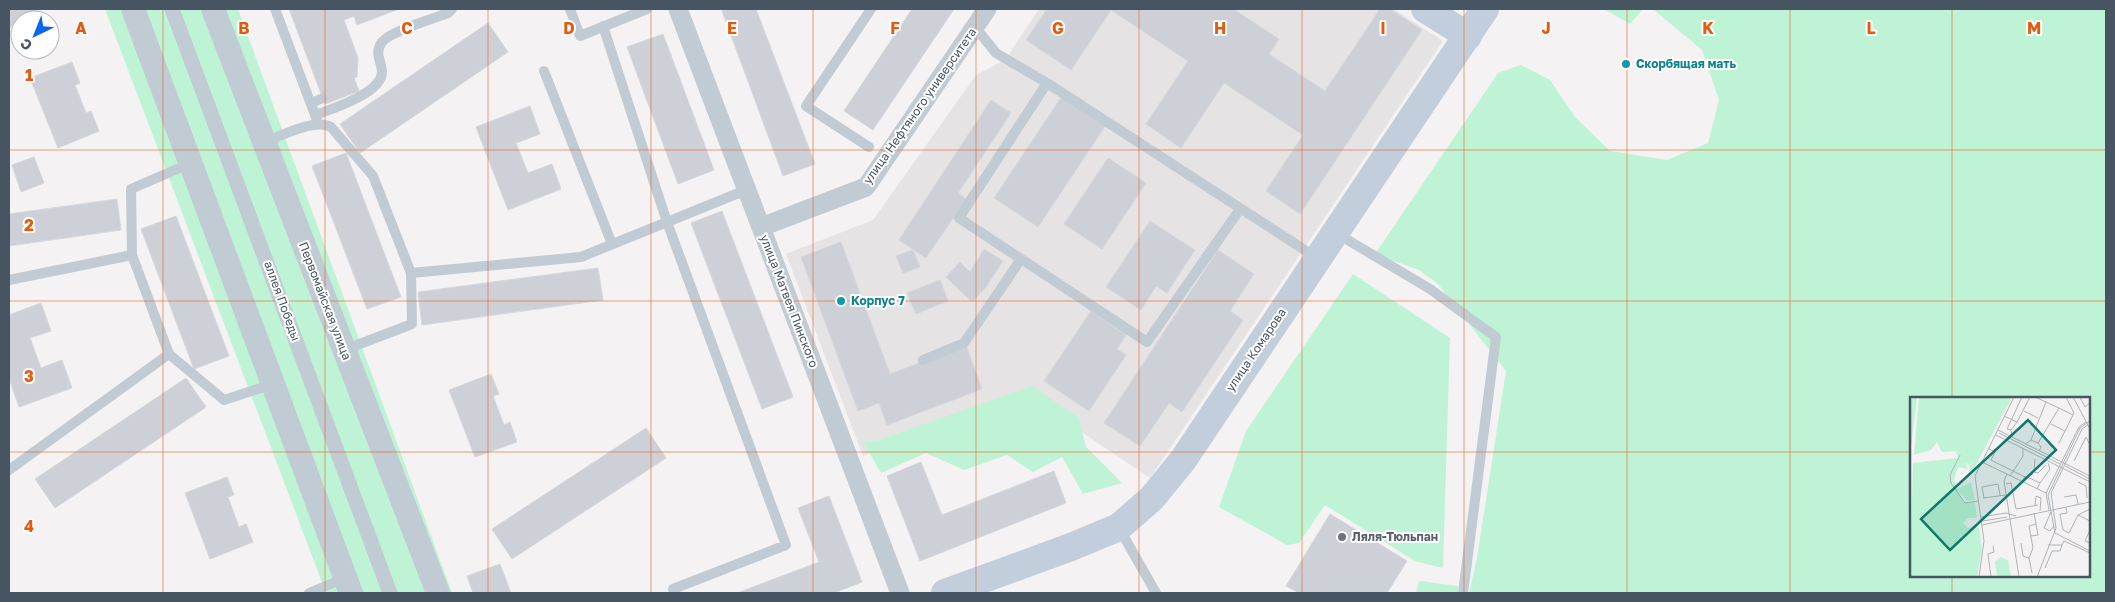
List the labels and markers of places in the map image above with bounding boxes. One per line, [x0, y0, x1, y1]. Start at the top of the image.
place label: Скорбящая мать [1636, 56, 1736, 71]
marker: Скорбящая мать [1620, 58, 1632, 70]
place label: Корпус 7 [851, 293, 905, 308]
marker: Корпус 7 [835, 295, 847, 307]
place label: Ляля-Тюльпан [1352, 529, 1438, 544]
marker: Ляля-Тюльпан [1336, 531, 1348, 543]

